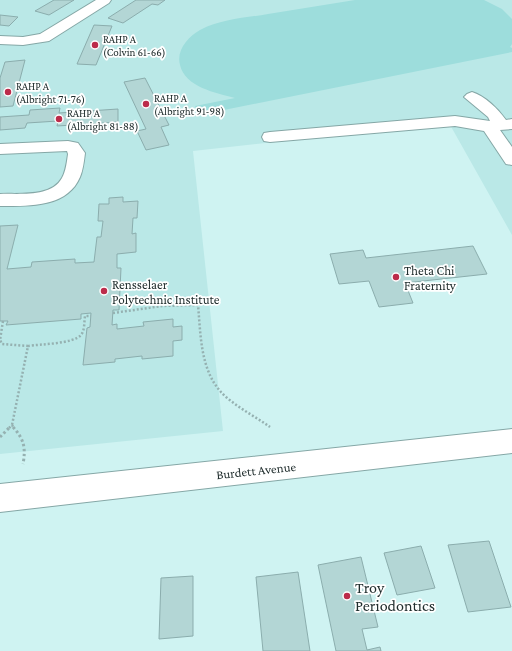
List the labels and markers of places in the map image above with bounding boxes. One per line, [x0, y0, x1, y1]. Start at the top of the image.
place label: RAHP A (Colvin 61-66) [103, 33, 166, 59]
marker: RAHP A (Colvin 61-66) [90, 40, 100, 50]
place label: RAHP A (Albright 71-76) [16, 80, 85, 106]
marker: RAHP A (Albright 71-76) [3, 87, 13, 97]
place label: RAHP A (Albright 91-98) [154, 92, 225, 118]
marker: RAHP A (Albright 91-98) [141, 99, 151, 109]
place label: RAHP A (Albright 81-88) [67, 107, 139, 133]
marker: RAHP A (Albright 81-88) [54, 114, 64, 124]
place label: Theta Chi Fraternity [404, 263, 457, 293]
marker: Theta Chi Fraternity [391, 272, 401, 282]
place label: Rensselaer Polytechnic Institute [112, 277, 220, 307]
marker: Rensselaer Polytechnic Institute [99, 286, 109, 296]
place label: Troy Periodontics [355, 579, 435, 614]
marker: Troy Periodontics [342, 591, 352, 601]

